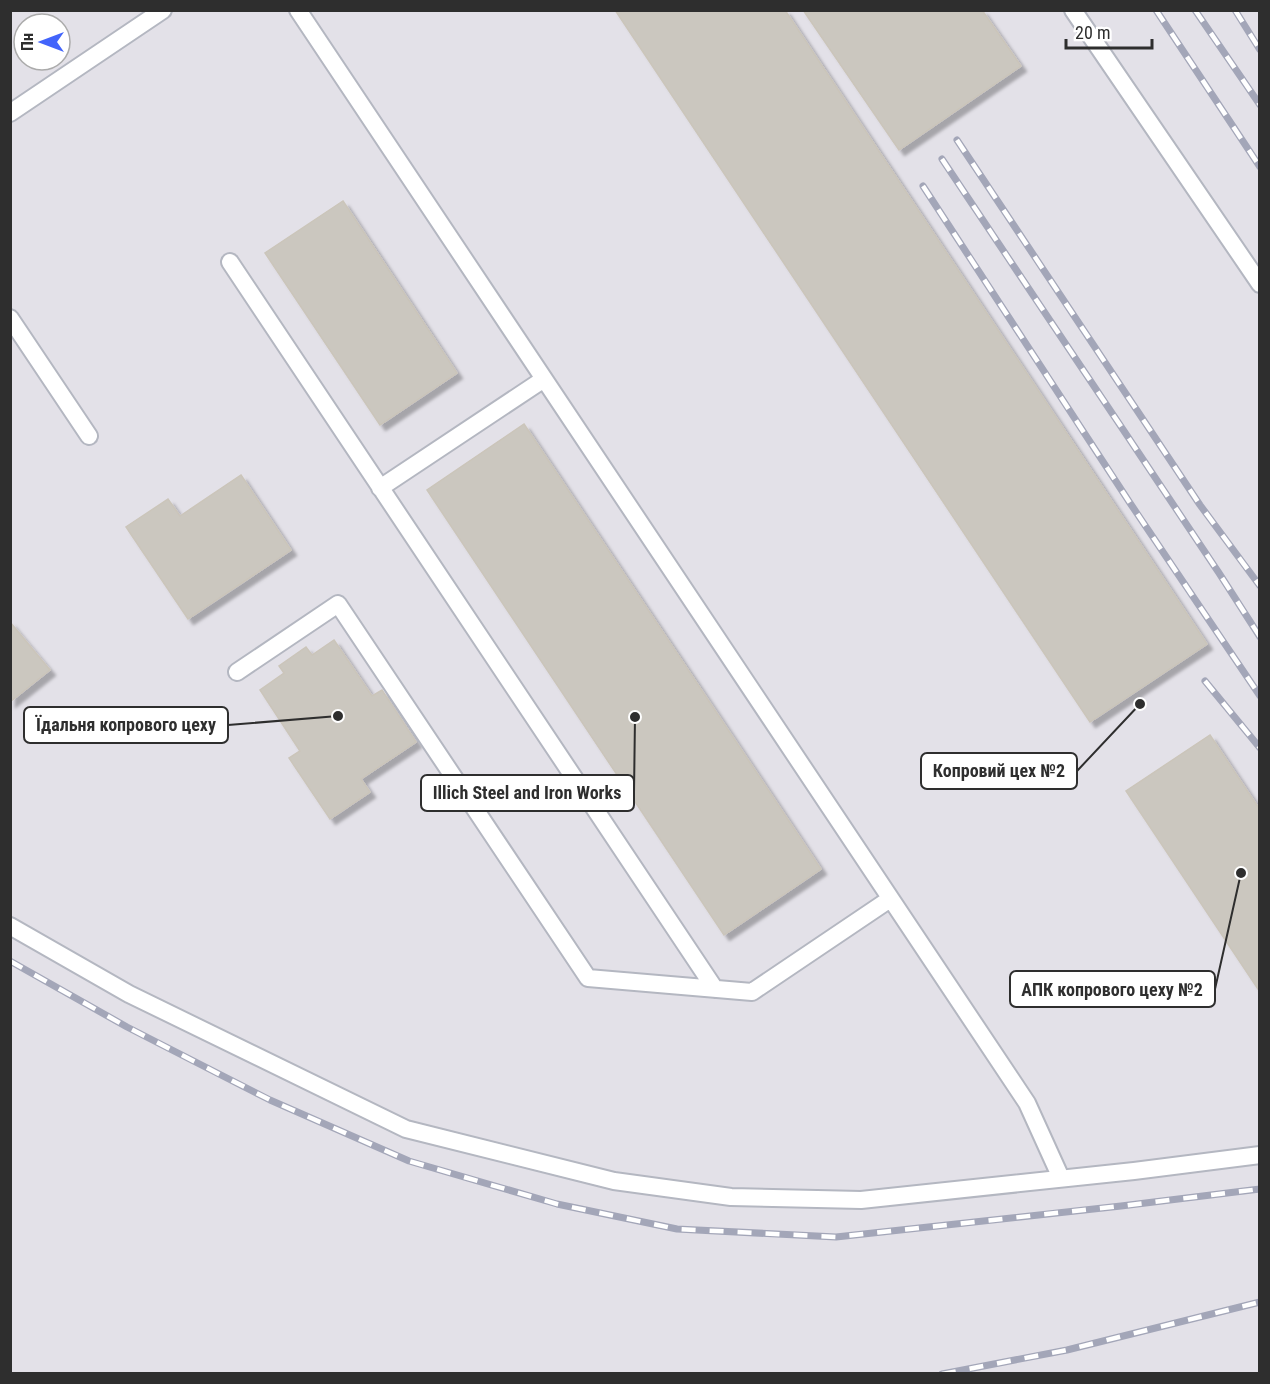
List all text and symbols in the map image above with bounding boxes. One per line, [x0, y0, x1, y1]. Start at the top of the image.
north arrow [12, 12, 72, 72]
scale bar [1066, 12, 1152, 50]
text: 20 m [1075, 22, 1110, 43]
text: Пн [18, 33, 37, 51]
callout: Їдальня копрового цеху [24, 707, 228, 743]
text: Їдальня копрового цеху [35, 714, 216, 735]
callout: Копровий цех №2 [921, 753, 1077, 789]
text: Копровий цех №2 [933, 760, 1065, 781]
callout: Illich Steel and Iron Works [421, 775, 634, 811]
text: Illich Steel and Iron Works [433, 782, 621, 803]
callout: АПК копрового цеху №2 [1010, 971, 1215, 1007]
text: АПК копрового цеху №2 [1021, 979, 1203, 1000]

